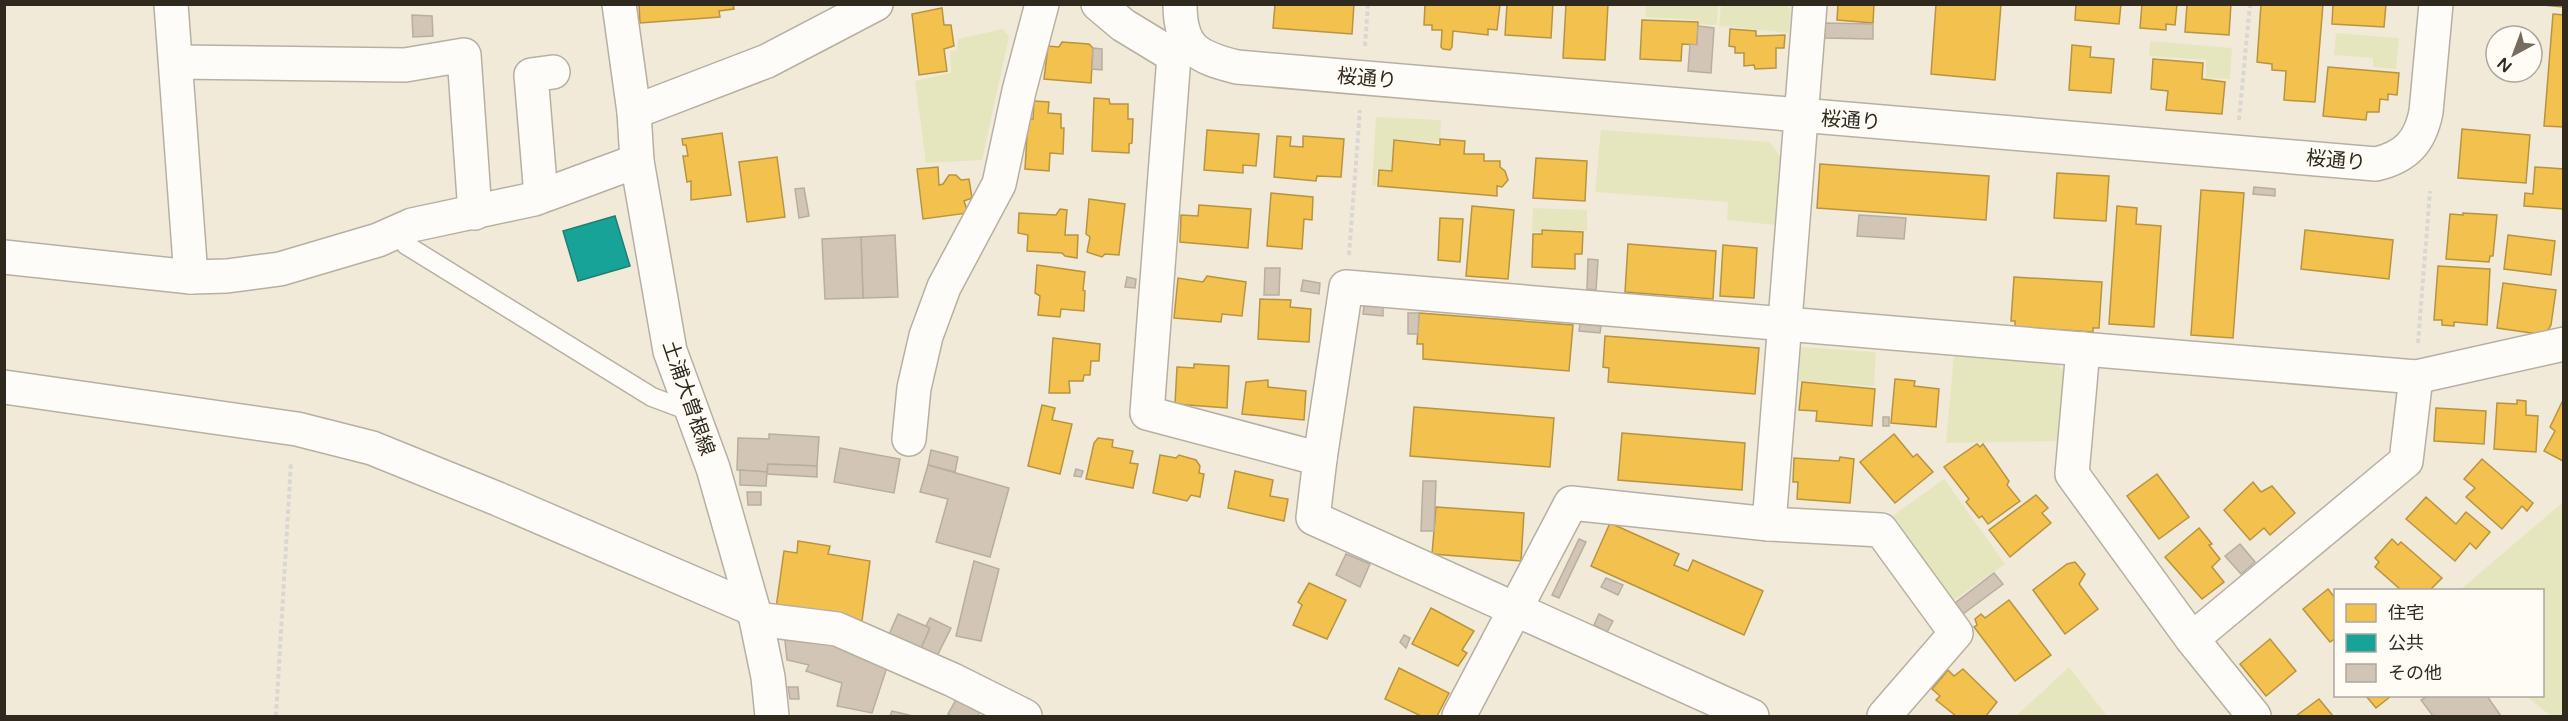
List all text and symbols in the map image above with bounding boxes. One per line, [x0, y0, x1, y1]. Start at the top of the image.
north arrow [2484, 24, 2544, 84]
text: N [2493, 53, 2516, 76]
street label: 桜通り [1336, 64, 1398, 94]
street label: 桜通り [1820, 107, 1882, 135]
street label: 桜通り [2305, 146, 2367, 176]
street label: 土浦大曽根線 [657, 338, 719, 459]
legend [2334, 589, 2544, 697]
text: 住宅 [2388, 602, 2424, 624]
text: 公共 [2388, 632, 2424, 654]
text: その他 [2388, 662, 2442, 684]

